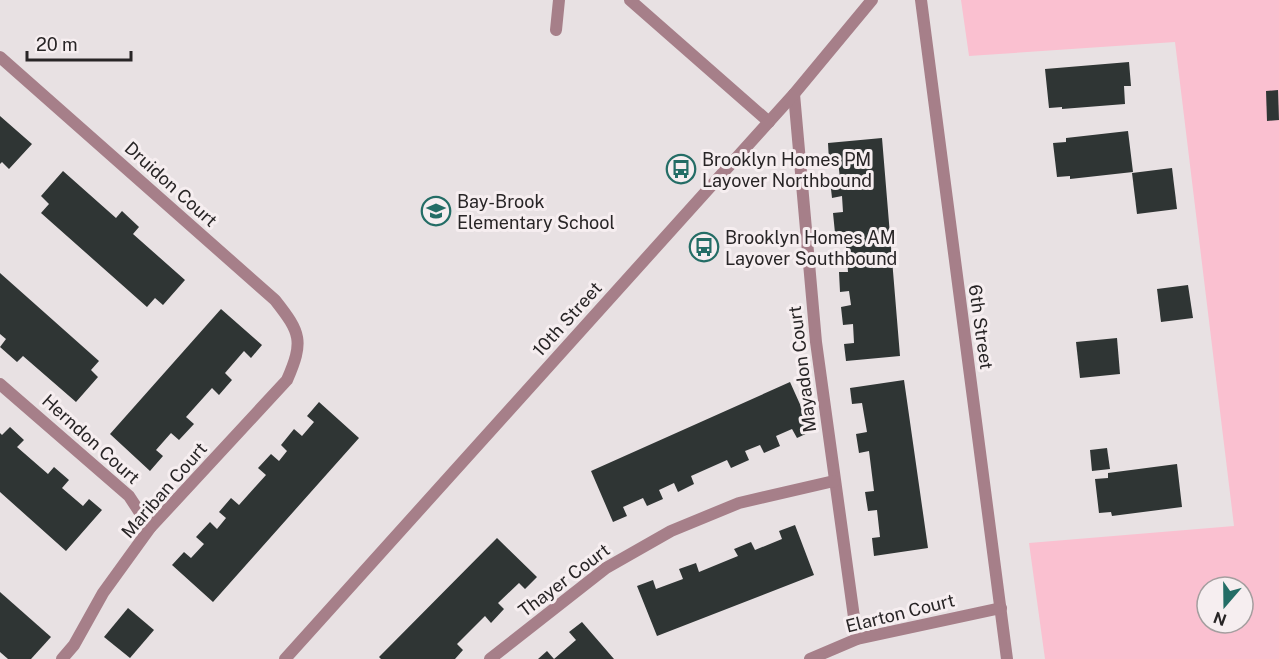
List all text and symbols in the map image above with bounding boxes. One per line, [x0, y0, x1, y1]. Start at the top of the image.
scale bar [27, 24, 130, 62]
text: 20 m [36, 34, 78, 55]
street label: Druidon Court [120, 137, 222, 231]
place label: Brooklyn Homes PM Layover Northbound [702, 149, 872, 191]
bus stop icon: Brooklyn Homes PM Layover Northbound [665, 153, 697, 185]
place label: Bay-Brook Elementary School [457, 191, 615, 233]
school or university icon: Bay-Brook Elementary School [420, 195, 452, 227]
place label: Brooklyn Homes AM Layover Southbound [725, 227, 897, 269]
bus stop icon: Brooklyn Homes AM Layover Southbound [688, 231, 720, 263]
street label: 10th Street [528, 278, 606, 360]
street label: 6th Street [965, 283, 997, 371]
street label: Mayadon Court [784, 304, 820, 434]
street label: Herndon Court [38, 390, 144, 488]
street label: Mariban Court [117, 438, 211, 542]
street label: Thayer Court [514, 539, 614, 621]
north arrow [1195, 575, 1255, 635]
street label: Elarton Court [843, 589, 957, 637]
text: N [1211, 608, 1229, 630]

